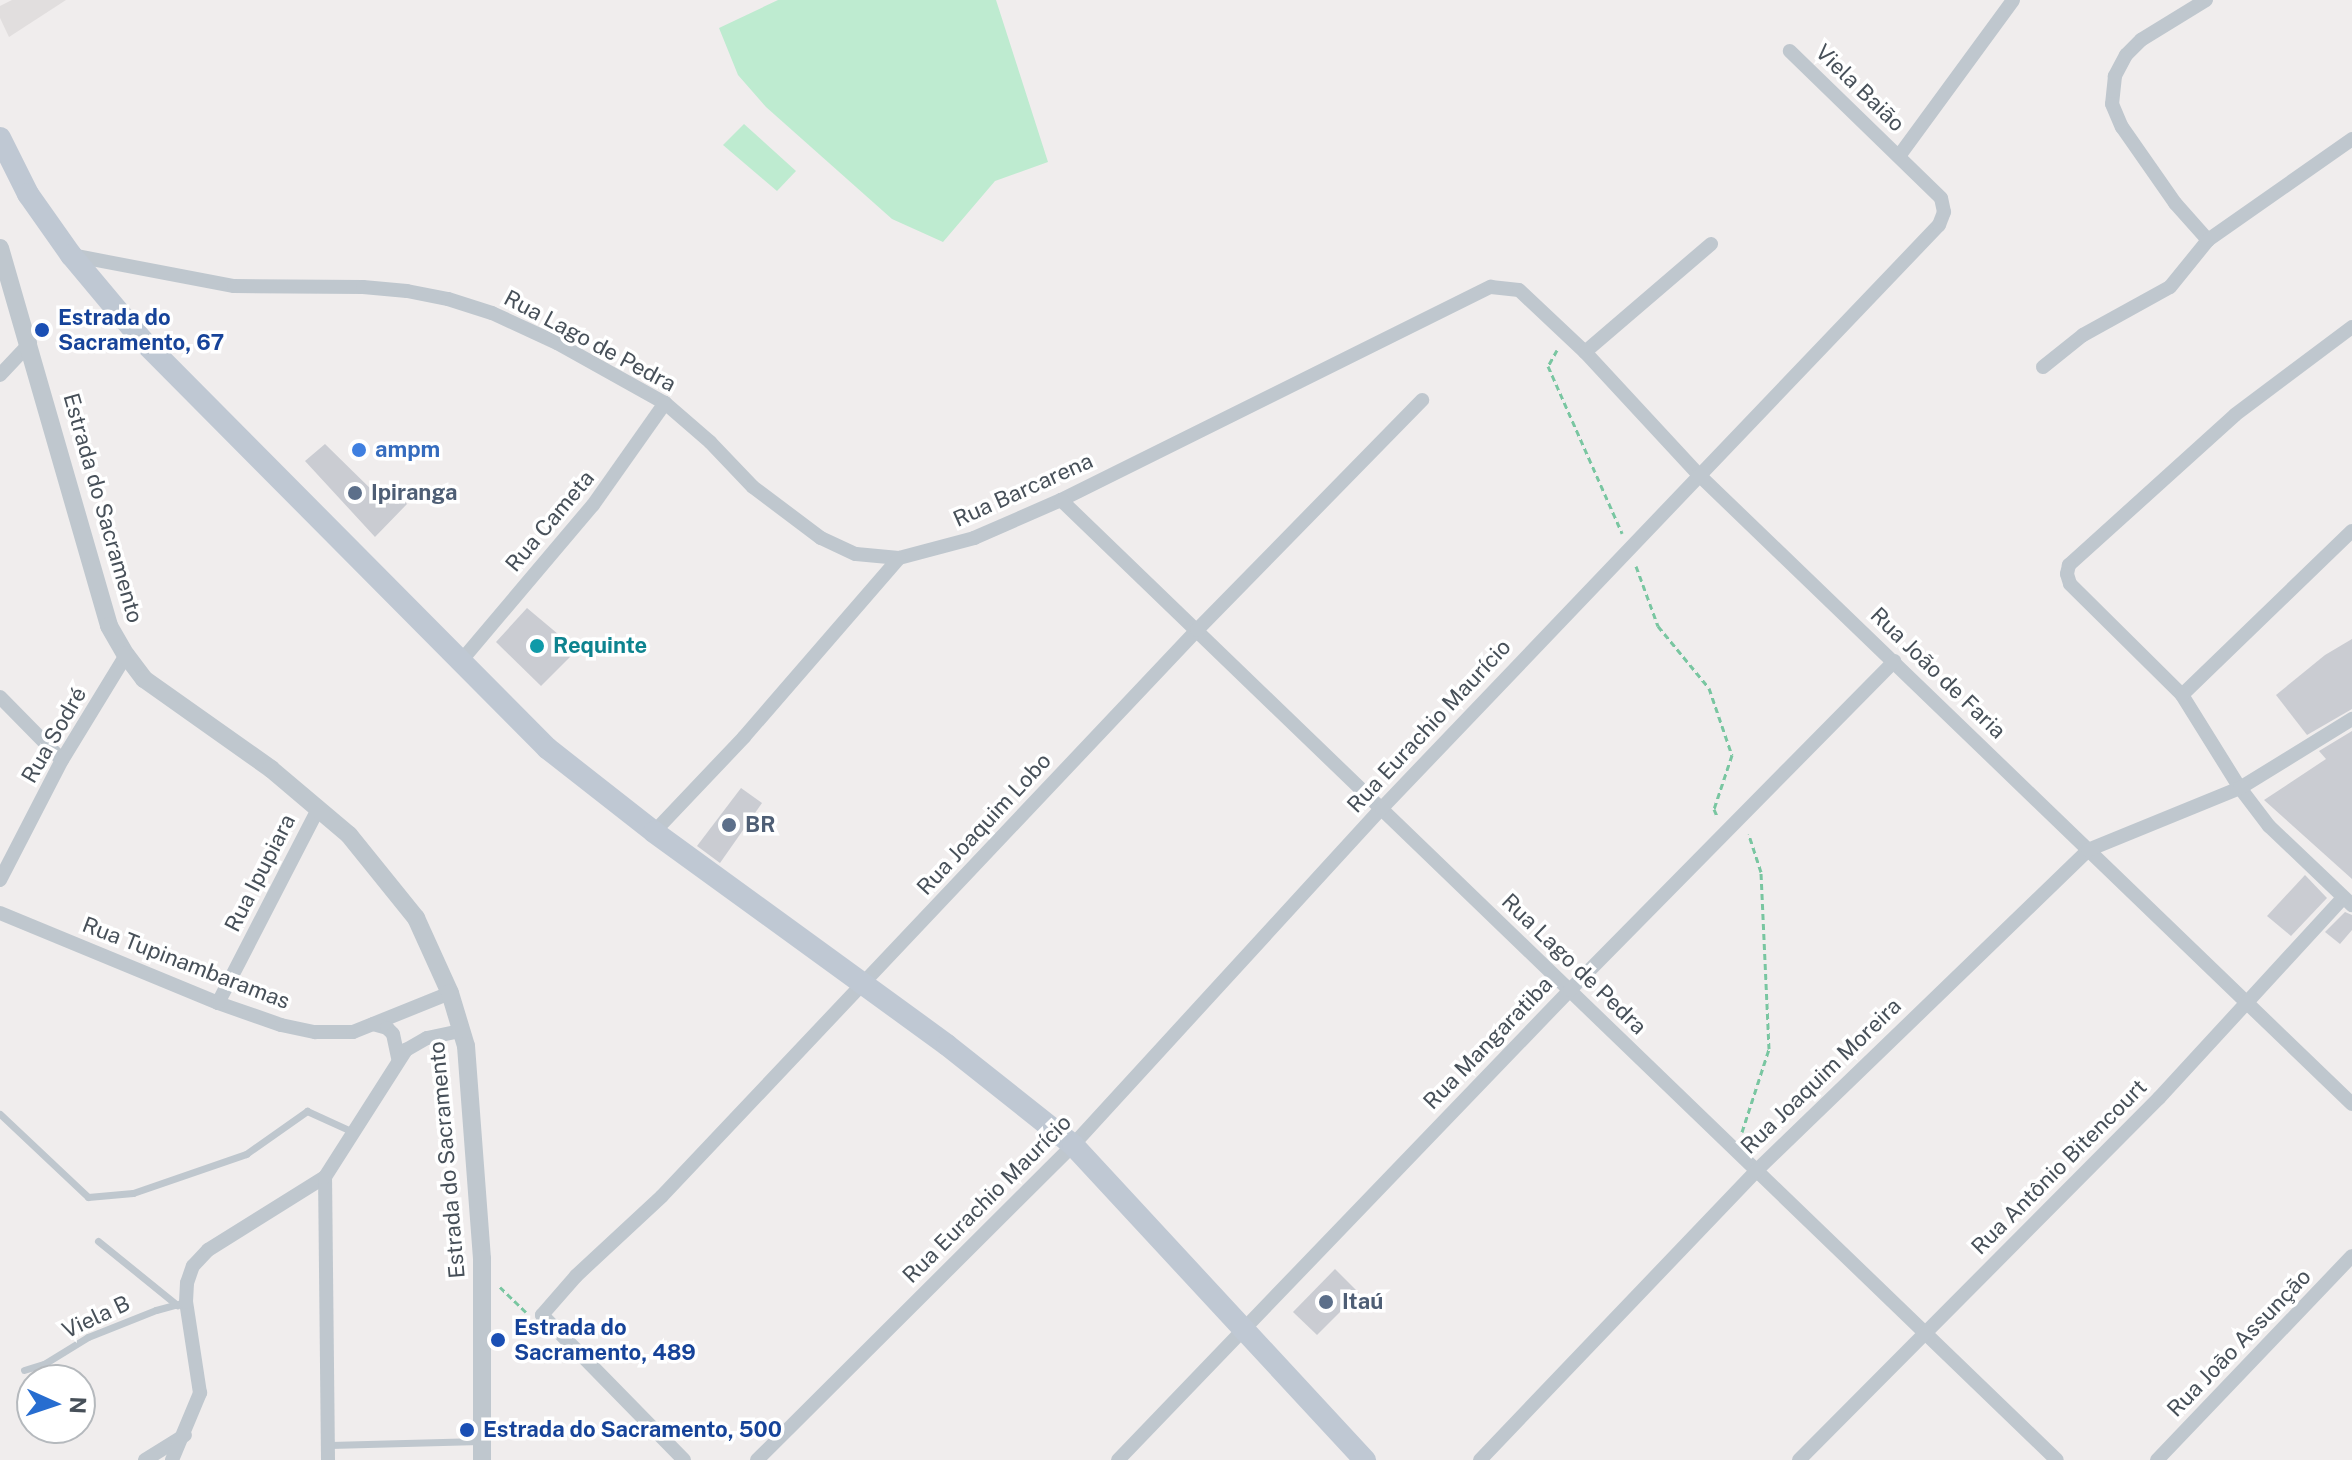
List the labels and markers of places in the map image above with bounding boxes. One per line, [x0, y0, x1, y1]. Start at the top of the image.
place label: Estrada do Sacramento, 67 [58, 304, 224, 356]
marker: Estrada do Sacramento, 67 [33, 321, 51, 339]
place label: ampm [375, 437, 440, 463]
marker: ampm [350, 441, 368, 459]
place label: Ipiranga [371, 480, 457, 506]
marker: Ipiranga [346, 484, 364, 502]
place label: Requinte [553, 633, 647, 659]
marker: Requinte [528, 637, 546, 655]
place label: BR [745, 812, 776, 838]
marker: BR [720, 816, 738, 834]
place label: Itaú [1342, 1289, 1383, 1315]
marker: Itaú [1317, 1293, 1335, 1311]
place label: Estrada do Sacramento, 489 [514, 1314, 696, 1366]
marker: Estrada do Sacramento, 489 [489, 1331, 507, 1349]
place label: Estrada do Sacramento, 500 [483, 1417, 782, 1443]
marker: Estrada do Sacramento, 500 [458, 1421, 476, 1439]

